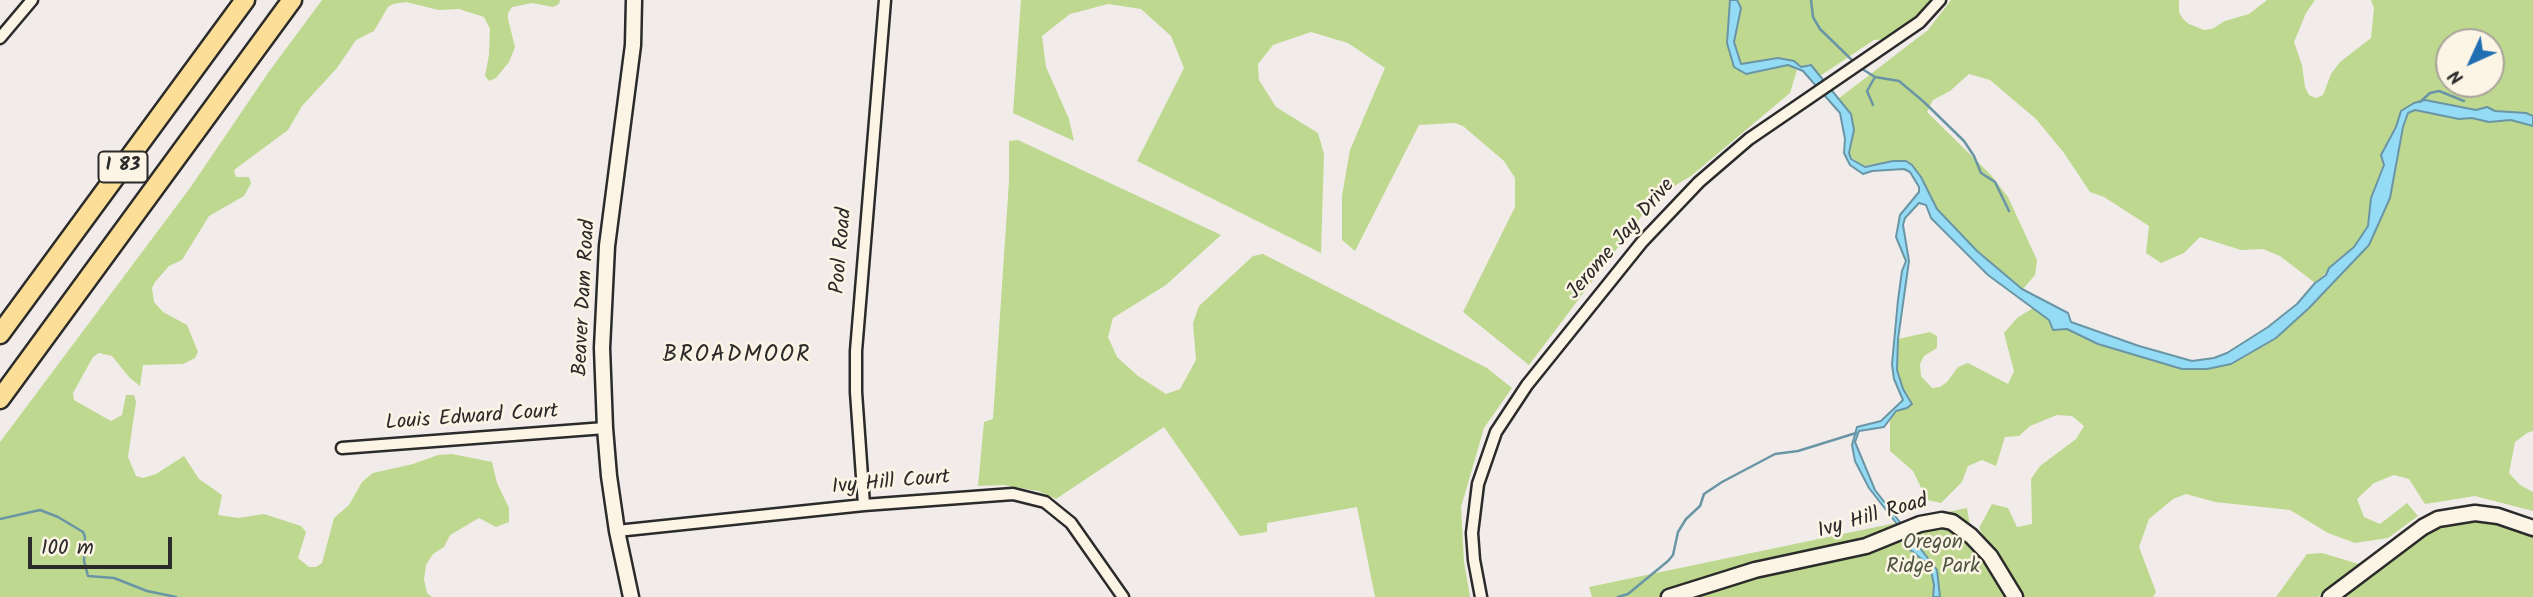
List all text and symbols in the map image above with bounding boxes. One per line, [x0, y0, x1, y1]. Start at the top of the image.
north arrow [2435, 28, 2505, 98]
text: N [2442, 62, 2471, 91]
road number: I 83 [99, 152, 148, 182]
street label: Jerome Jay Drive [1563, 174, 1681, 306]
street label: Pool Road [827, 207, 859, 295]
street label: Beaver Dam Road [569, 219, 603, 377]
district label: BROADMOOR [664, 343, 810, 371]
street label: Louis Edward Court [385, 400, 559, 438]
street label: Ivy Hill Court [831, 466, 951, 502]
street label: Ivy Hill Road [1815, 490, 1931, 546]
scale bar [32, 524, 175, 568]
park label: Oregon Ridge Park [1886, 531, 1980, 581]
text: 100 m [41, 532, 94, 565]

